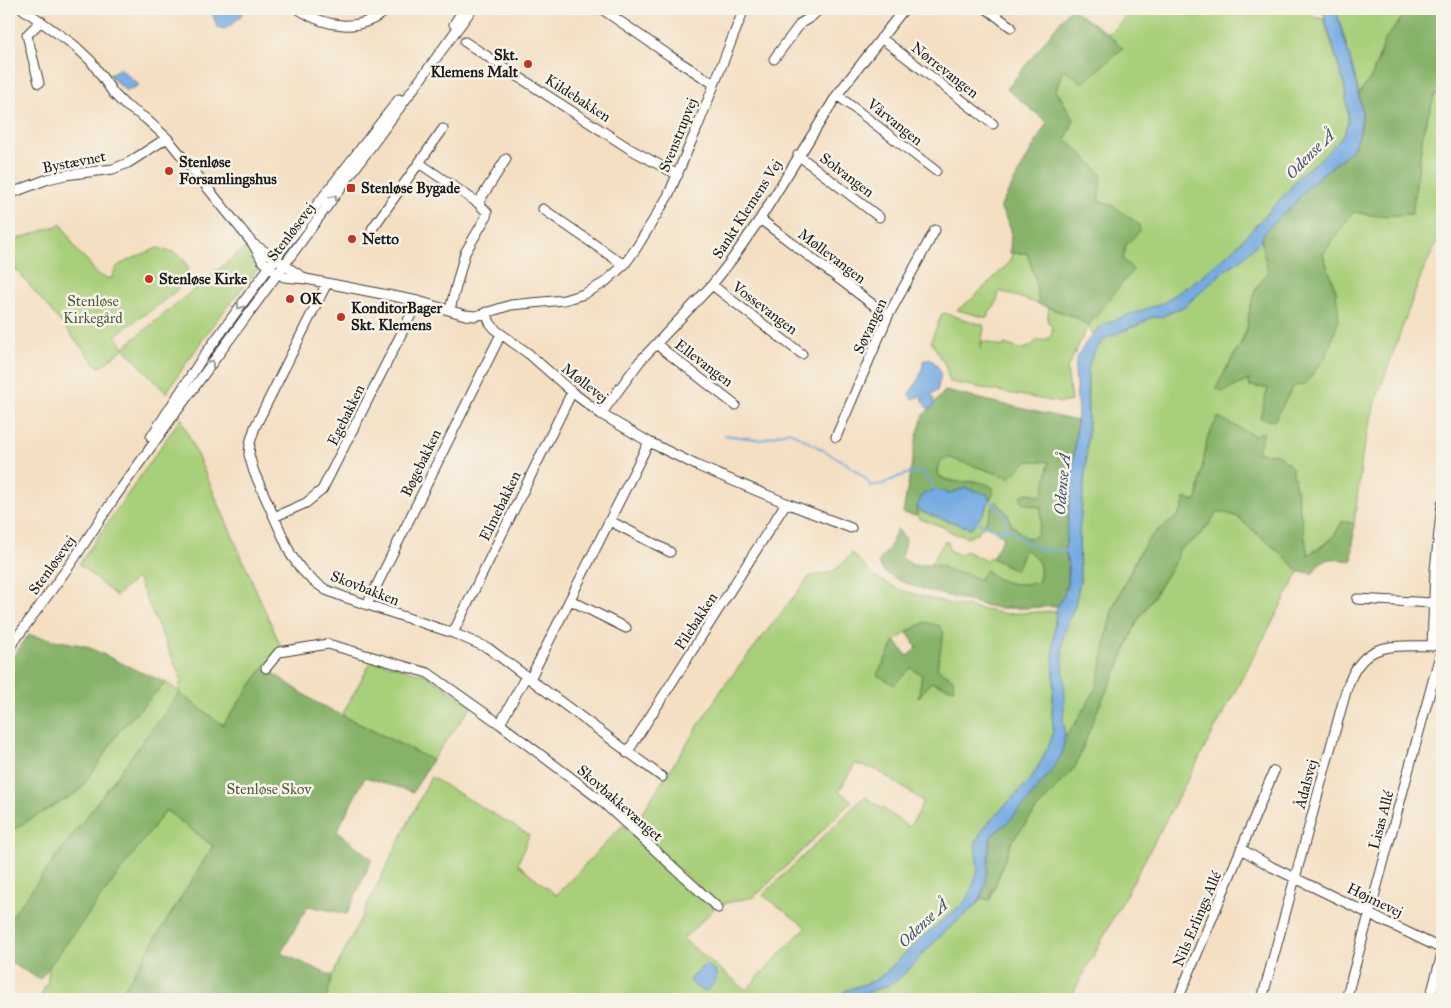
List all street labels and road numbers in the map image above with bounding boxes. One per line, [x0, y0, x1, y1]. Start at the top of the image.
street label: Nørrevangen [908, 38, 982, 102]
street label: Kildebakken [542, 70, 614, 126]
street label: Vårvangen [863, 94, 926, 149]
street label: Svenstrupvej [655, 95, 701, 175]
street label: Bystævnet [41, 147, 108, 177]
street label: Solvangen [816, 149, 878, 201]
street label: Sankt Klemens Vej [708, 156, 786, 262]
street label: Stenløsevej [263, 199, 319, 265]
street label: Møllevangen [795, 225, 869, 287]
street label: Vossevangen [728, 277, 801, 338]
street label: Søvangen [849, 295, 891, 357]
street label: Ellevangen [671, 335, 737, 391]
street label: Møllevej [558, 359, 612, 407]
street label: Egebakken [323, 381, 369, 449]
street label: Bøgebakken [397, 426, 445, 500]
street label: Elmebakken [475, 468, 525, 544]
street label: Stenløsevej [25, 532, 79, 598]
street label: Skovbakken [328, 567, 402, 609]
street label: Pilebakken [671, 589, 721, 653]
street label: Ådalsvej [1291, 757, 1321, 812]
street label: Skovbakkevænget [574, 761, 667, 845]
street label: Lisas Allé [1365, 788, 1398, 851]
street label: Nils Erlings Allé [1169, 868, 1226, 970]
street label: Højmevej [1344, 879, 1406, 921]

